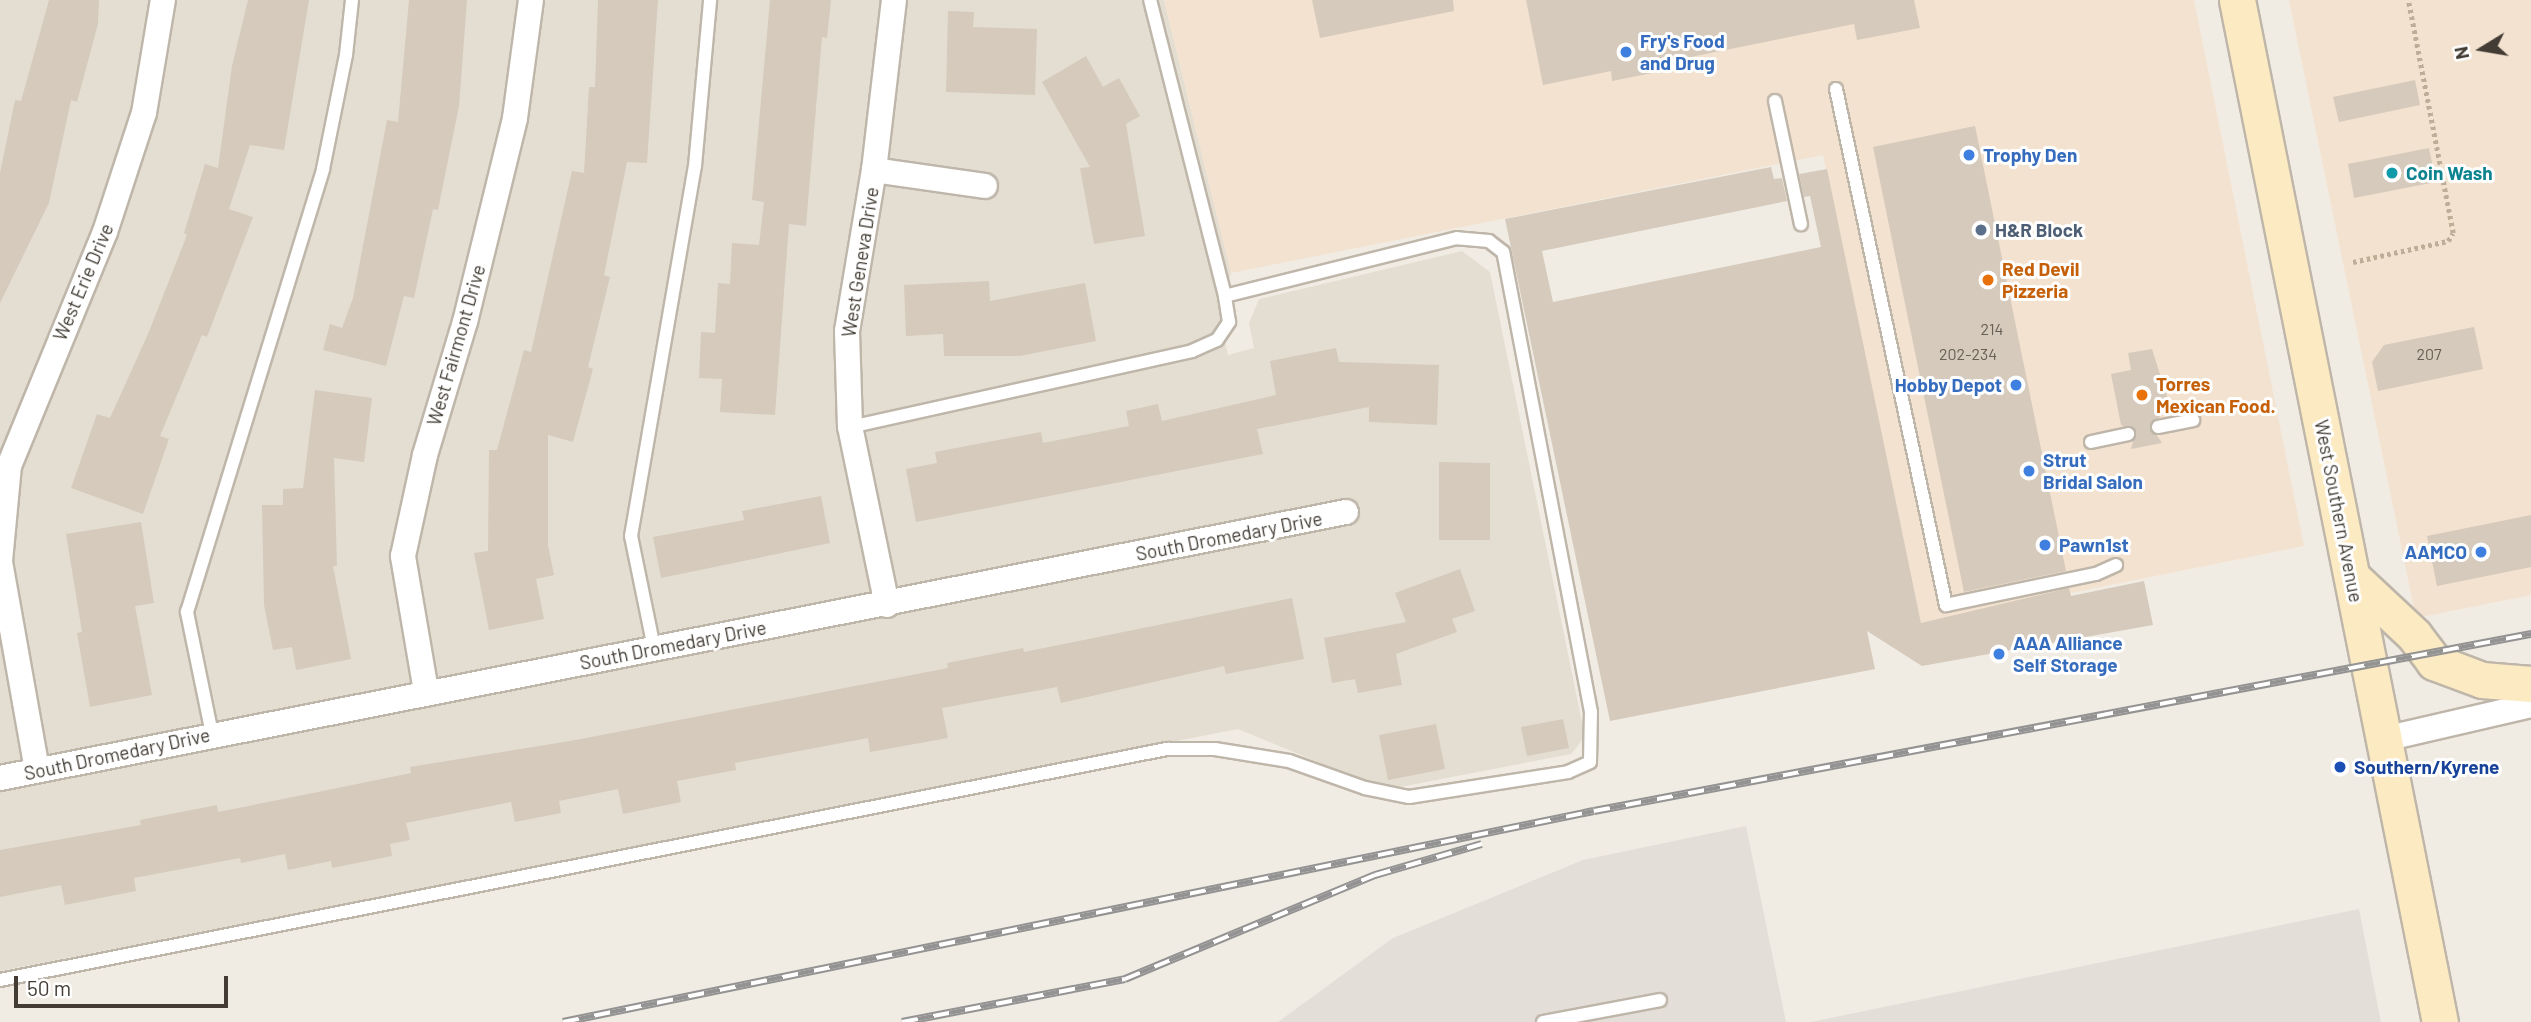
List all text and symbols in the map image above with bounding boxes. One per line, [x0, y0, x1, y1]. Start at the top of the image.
north arrow [2447, 14, 2517, 84]
place label: Fry's Food and Drug [1640, 30, 1725, 74]
marker: Fry's Food and Drug [1618, 44, 1634, 60]
text: N [2448, 45, 2473, 62]
place label: Trophy Den [1983, 144, 2077, 166]
marker: Trophy Den [1961, 147, 1977, 163]
place label: Coin Wash [2406, 162, 2493, 184]
marker: Coin Wash [2384, 165, 2400, 181]
street label: West Geneva Drive [837, 185, 883, 339]
place label: H&R Block [1995, 219, 2083, 241]
street label: West Erie Drive [48, 220, 118, 344]
marker: H&R Block [1973, 222, 1989, 238]
place label: Red Devil Pizzeria [2002, 258, 2079, 302]
street label: West Fairmont Drive [422, 262, 490, 428]
marker: Red Devil Pizzeria [1980, 272, 1996, 288]
house number: 214 [1981, 319, 2003, 339]
house number: 202-234 [1939, 344, 1997, 364]
house number: 207 [2416, 344, 2442, 364]
place label: Torres Mexican Food. [2156, 373, 2276, 417]
place label: Hobby Depot [1895, 374, 2002, 396]
marker: Hobby Depot [2008, 377, 2024, 393]
marker: Torres Mexican Food. [2134, 387, 2150, 403]
street label: West Southern Avenue [2310, 418, 2368, 604]
place label: Strut Bridal Salon [2043, 449, 2143, 493]
marker: Strut Bridal Salon [2021, 463, 2037, 479]
street label: South Dromedary Drive [1134, 507, 1324, 565]
place label: Pawn1st [2059, 534, 2129, 556]
marker: Pawn1st [2037, 537, 2053, 553]
place label: AAMCO [2405, 541, 2467, 563]
marker: AAMCO [2473, 544, 2489, 560]
street label: South Dromedary Drive [578, 616, 768, 674]
place label: AAA Alliance Self Storage [2013, 632, 2123, 676]
marker: AAA Alliance Self Storage [1991, 646, 2007, 662]
street label: South Dromedary Drive [22, 723, 212, 785]
place label: Southern/Kyrene [2354, 756, 2499, 778]
marker: Southern/Kyrene [2332, 759, 2348, 775]
scale bar [18, 962, 231, 1006]
text: 50 m [27, 975, 71, 1000]

